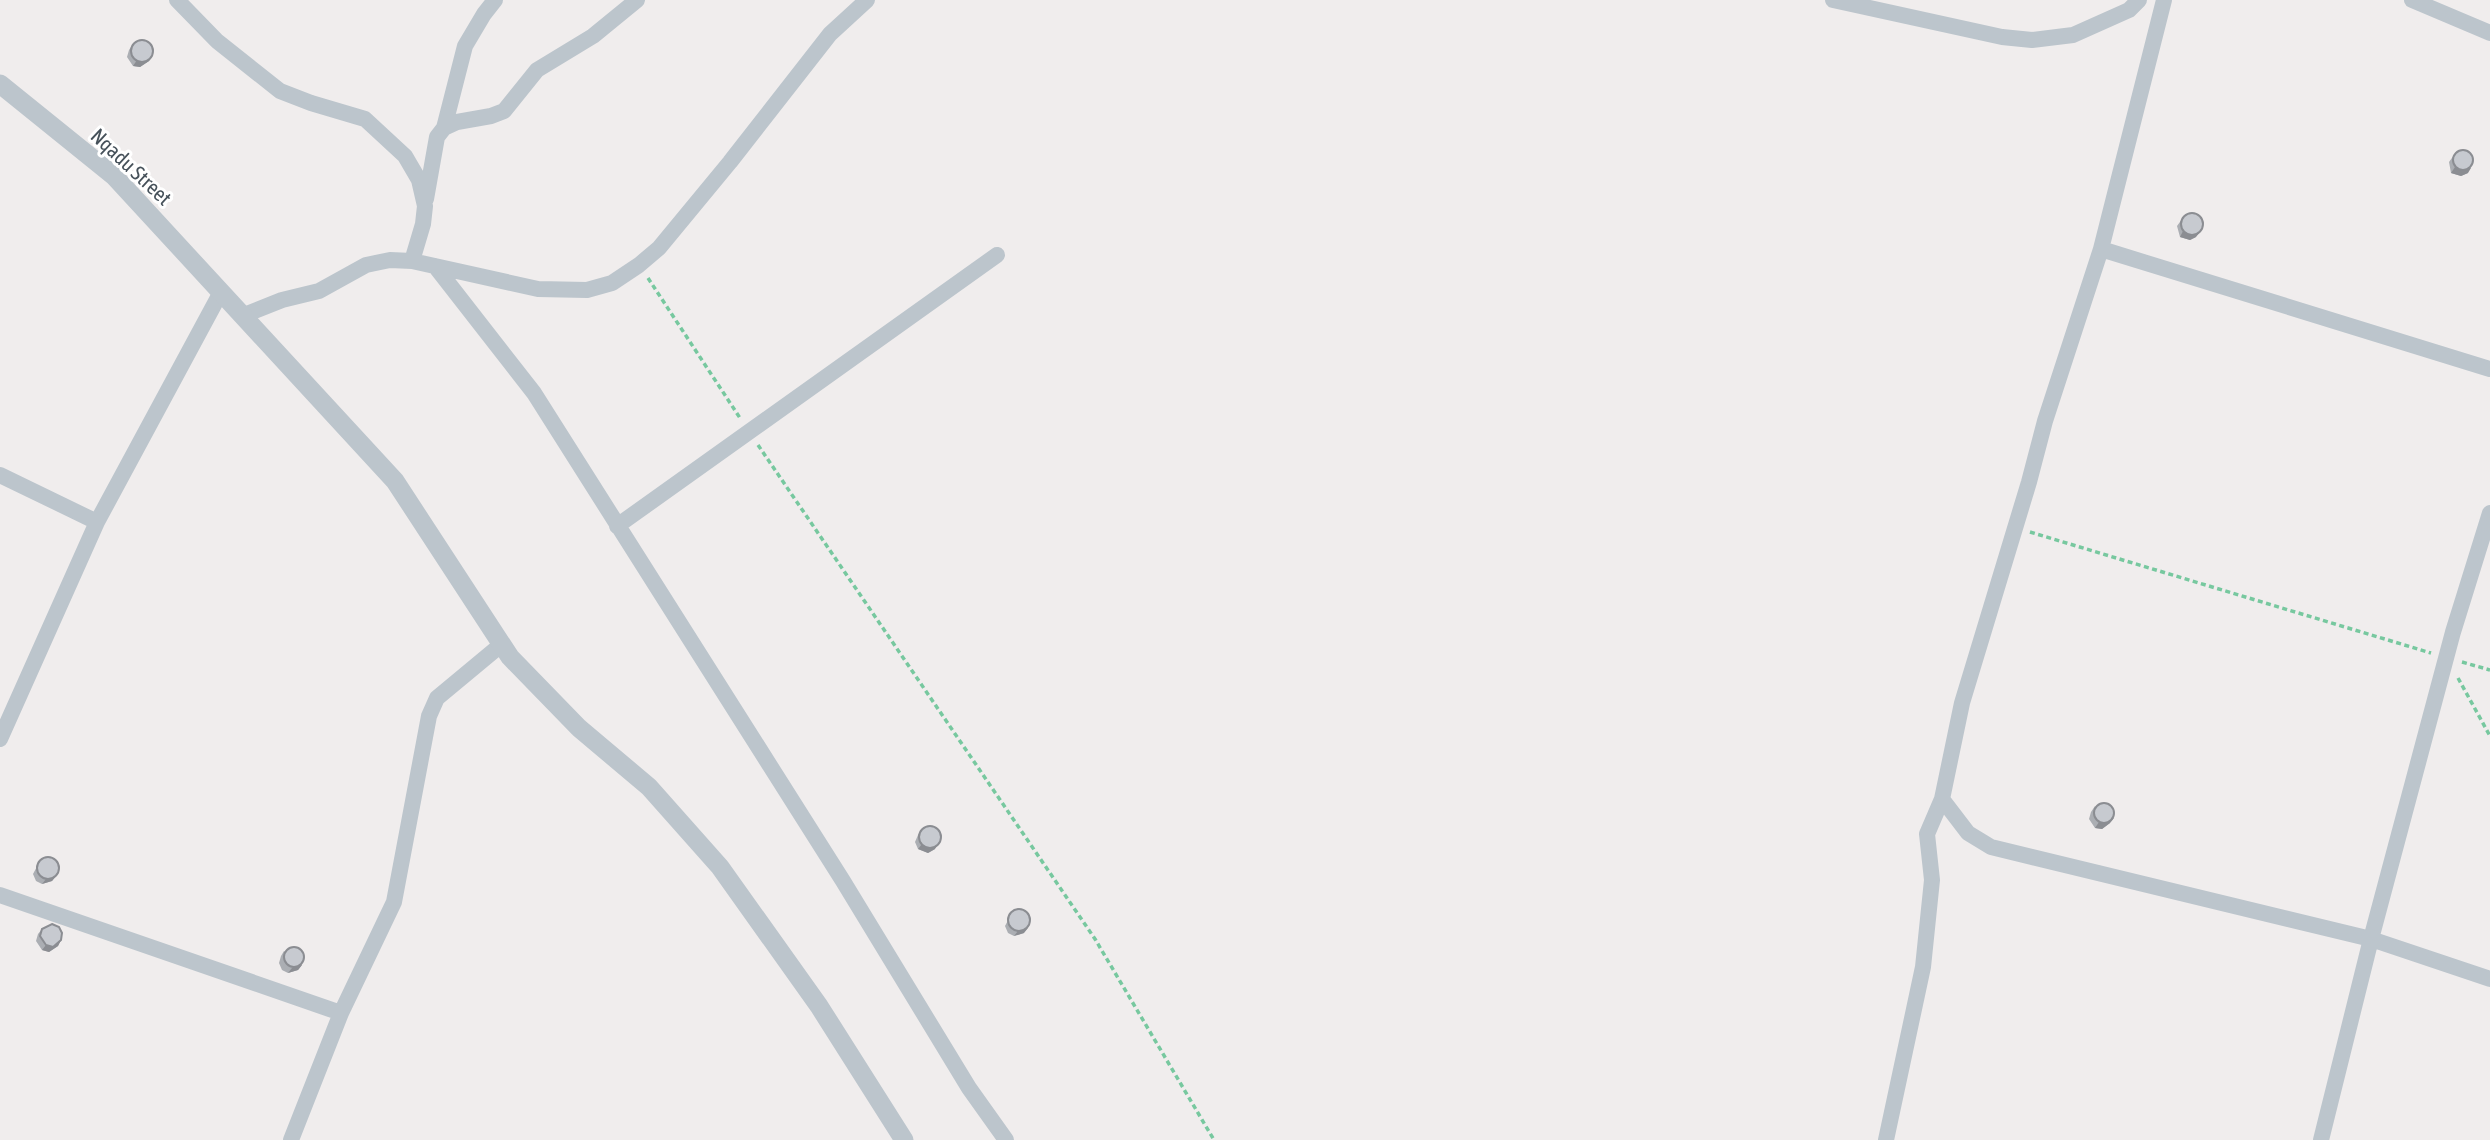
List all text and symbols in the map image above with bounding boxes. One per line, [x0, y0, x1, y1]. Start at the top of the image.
street label: Nqadu Street [87, 123, 177, 210]

